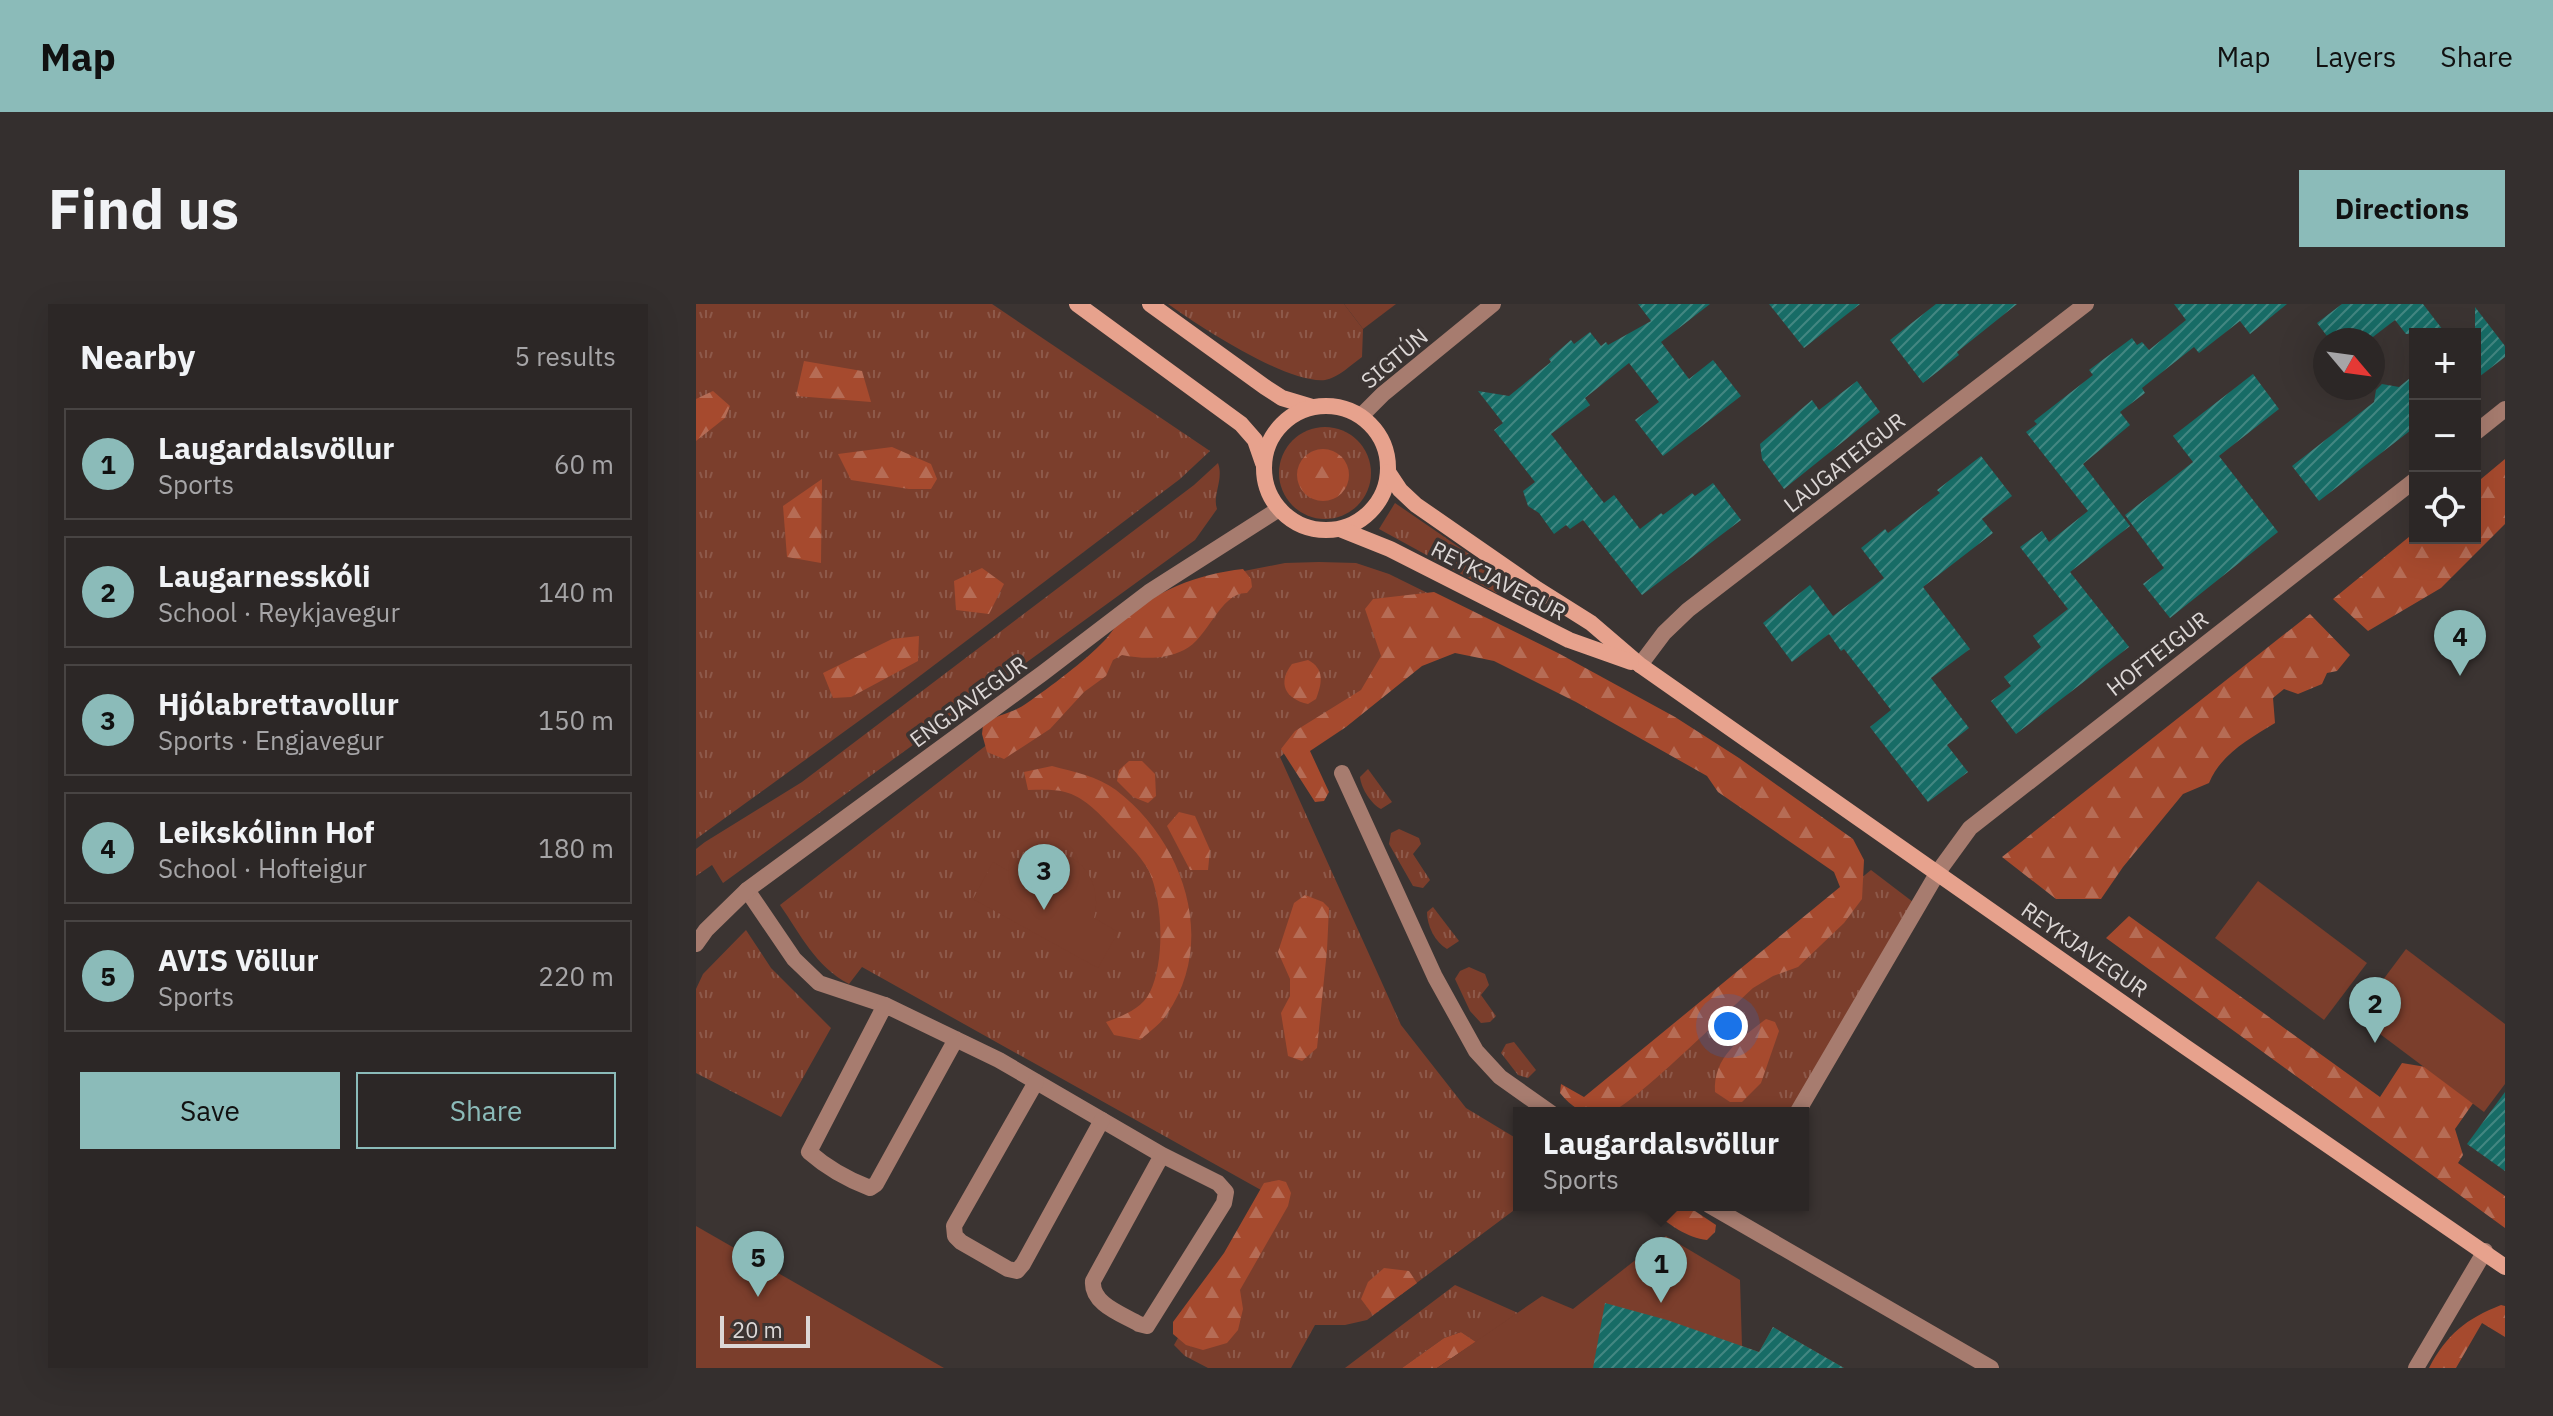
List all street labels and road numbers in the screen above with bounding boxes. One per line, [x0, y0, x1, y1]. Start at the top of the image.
street label: SIGTÚN [1354, 321, 1434, 395]
street label: LAUGATEIGUR [1777, 405, 1911, 519]
street label: REYKJAVEGUR [1427, 533, 1571, 627]
street label: HOFTEIGUR [2100, 604, 2214, 702]
street label: ENGJAVEGUR [903, 649, 1033, 753]
street label: REYKJAVEGUR [2016, 895, 2154, 1003]

